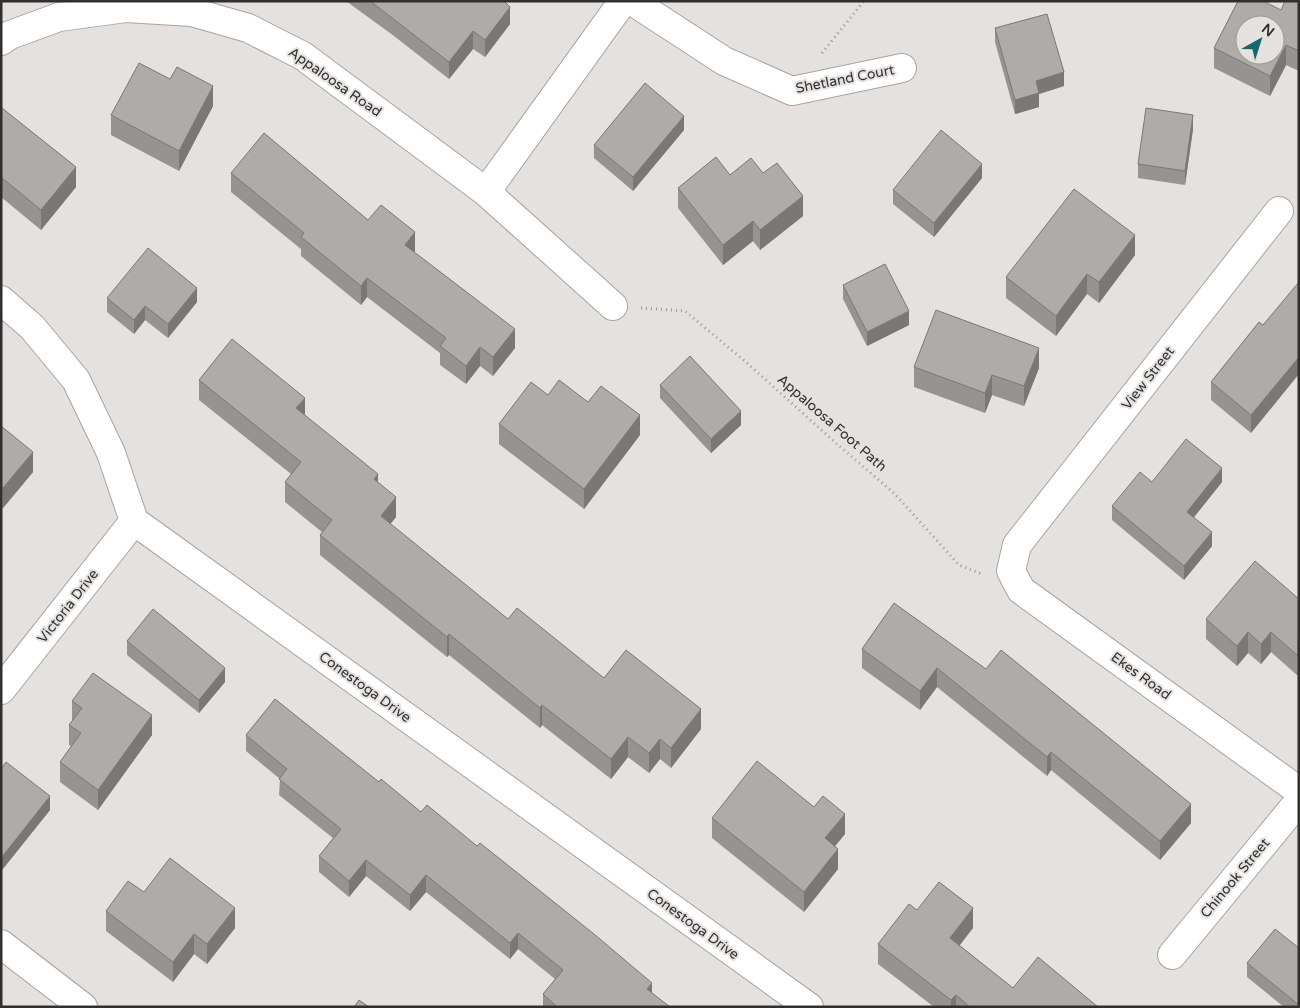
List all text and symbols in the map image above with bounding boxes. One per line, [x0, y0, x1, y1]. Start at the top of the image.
north arrow [1235, 15, 1285, 65]
text: N [1258, 20, 1278, 40]
street label: Appaloosa Road [285, 44, 385, 120]
street label: Shetland Court [794, 61, 896, 97]
street label: View Street [1118, 342, 1178, 413]
street label: Appaloosa Foot Path [774, 371, 890, 475]
street label: Victoria Drive [34, 566, 102, 646]
street label: Conestoga Drive [316, 648, 414, 726]
street label: Ekes Road [1108, 649, 1174, 703]
street label: Chinook Street [1197, 834, 1274, 921]
street label: Conestoga Drive [644, 885, 742, 963]

